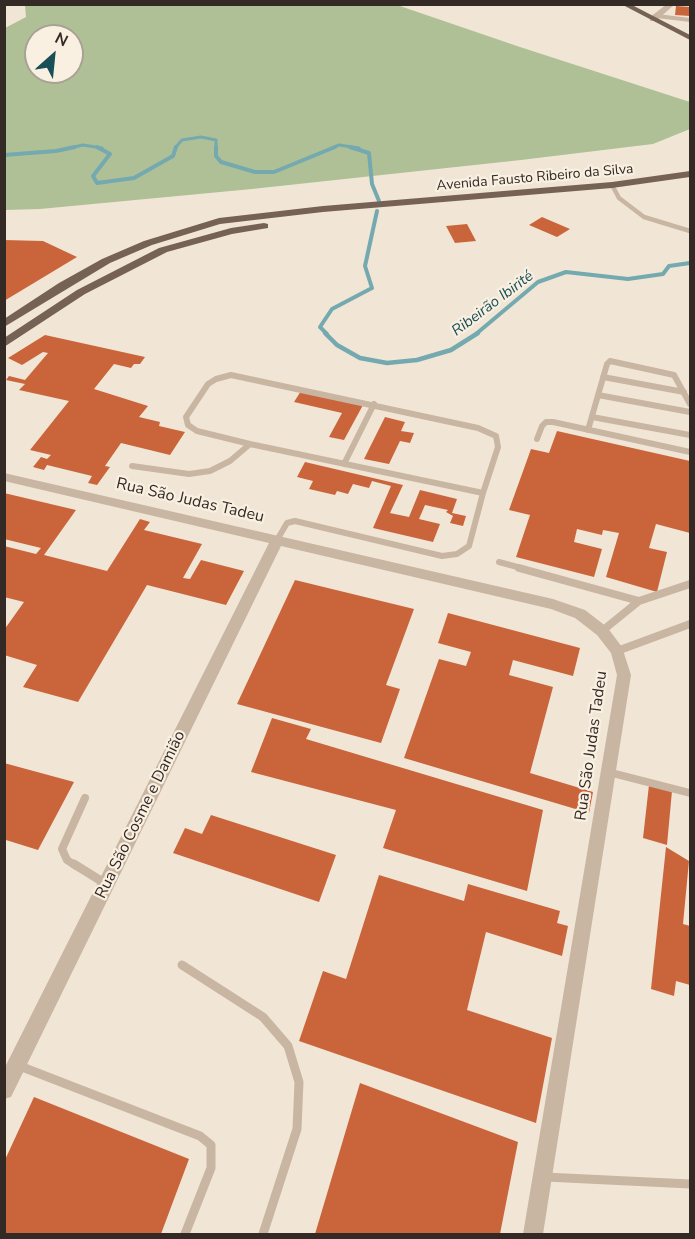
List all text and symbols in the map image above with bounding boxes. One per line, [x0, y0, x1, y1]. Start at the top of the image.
north arrow [24, 24, 84, 84]
text: N [51, 27, 72, 52]
street label: Avenida Fausto Ribeiro da Silva [436, 161, 634, 195]
water label: Ribeirão Ibirité [449, 268, 537, 340]
street label: Rua São Judas Tadeu [114, 475, 266, 527]
street label: Rua São Judas Tadeu [572, 670, 612, 822]
street label: Rua São Cosme e Damião [92, 728, 190, 902]

